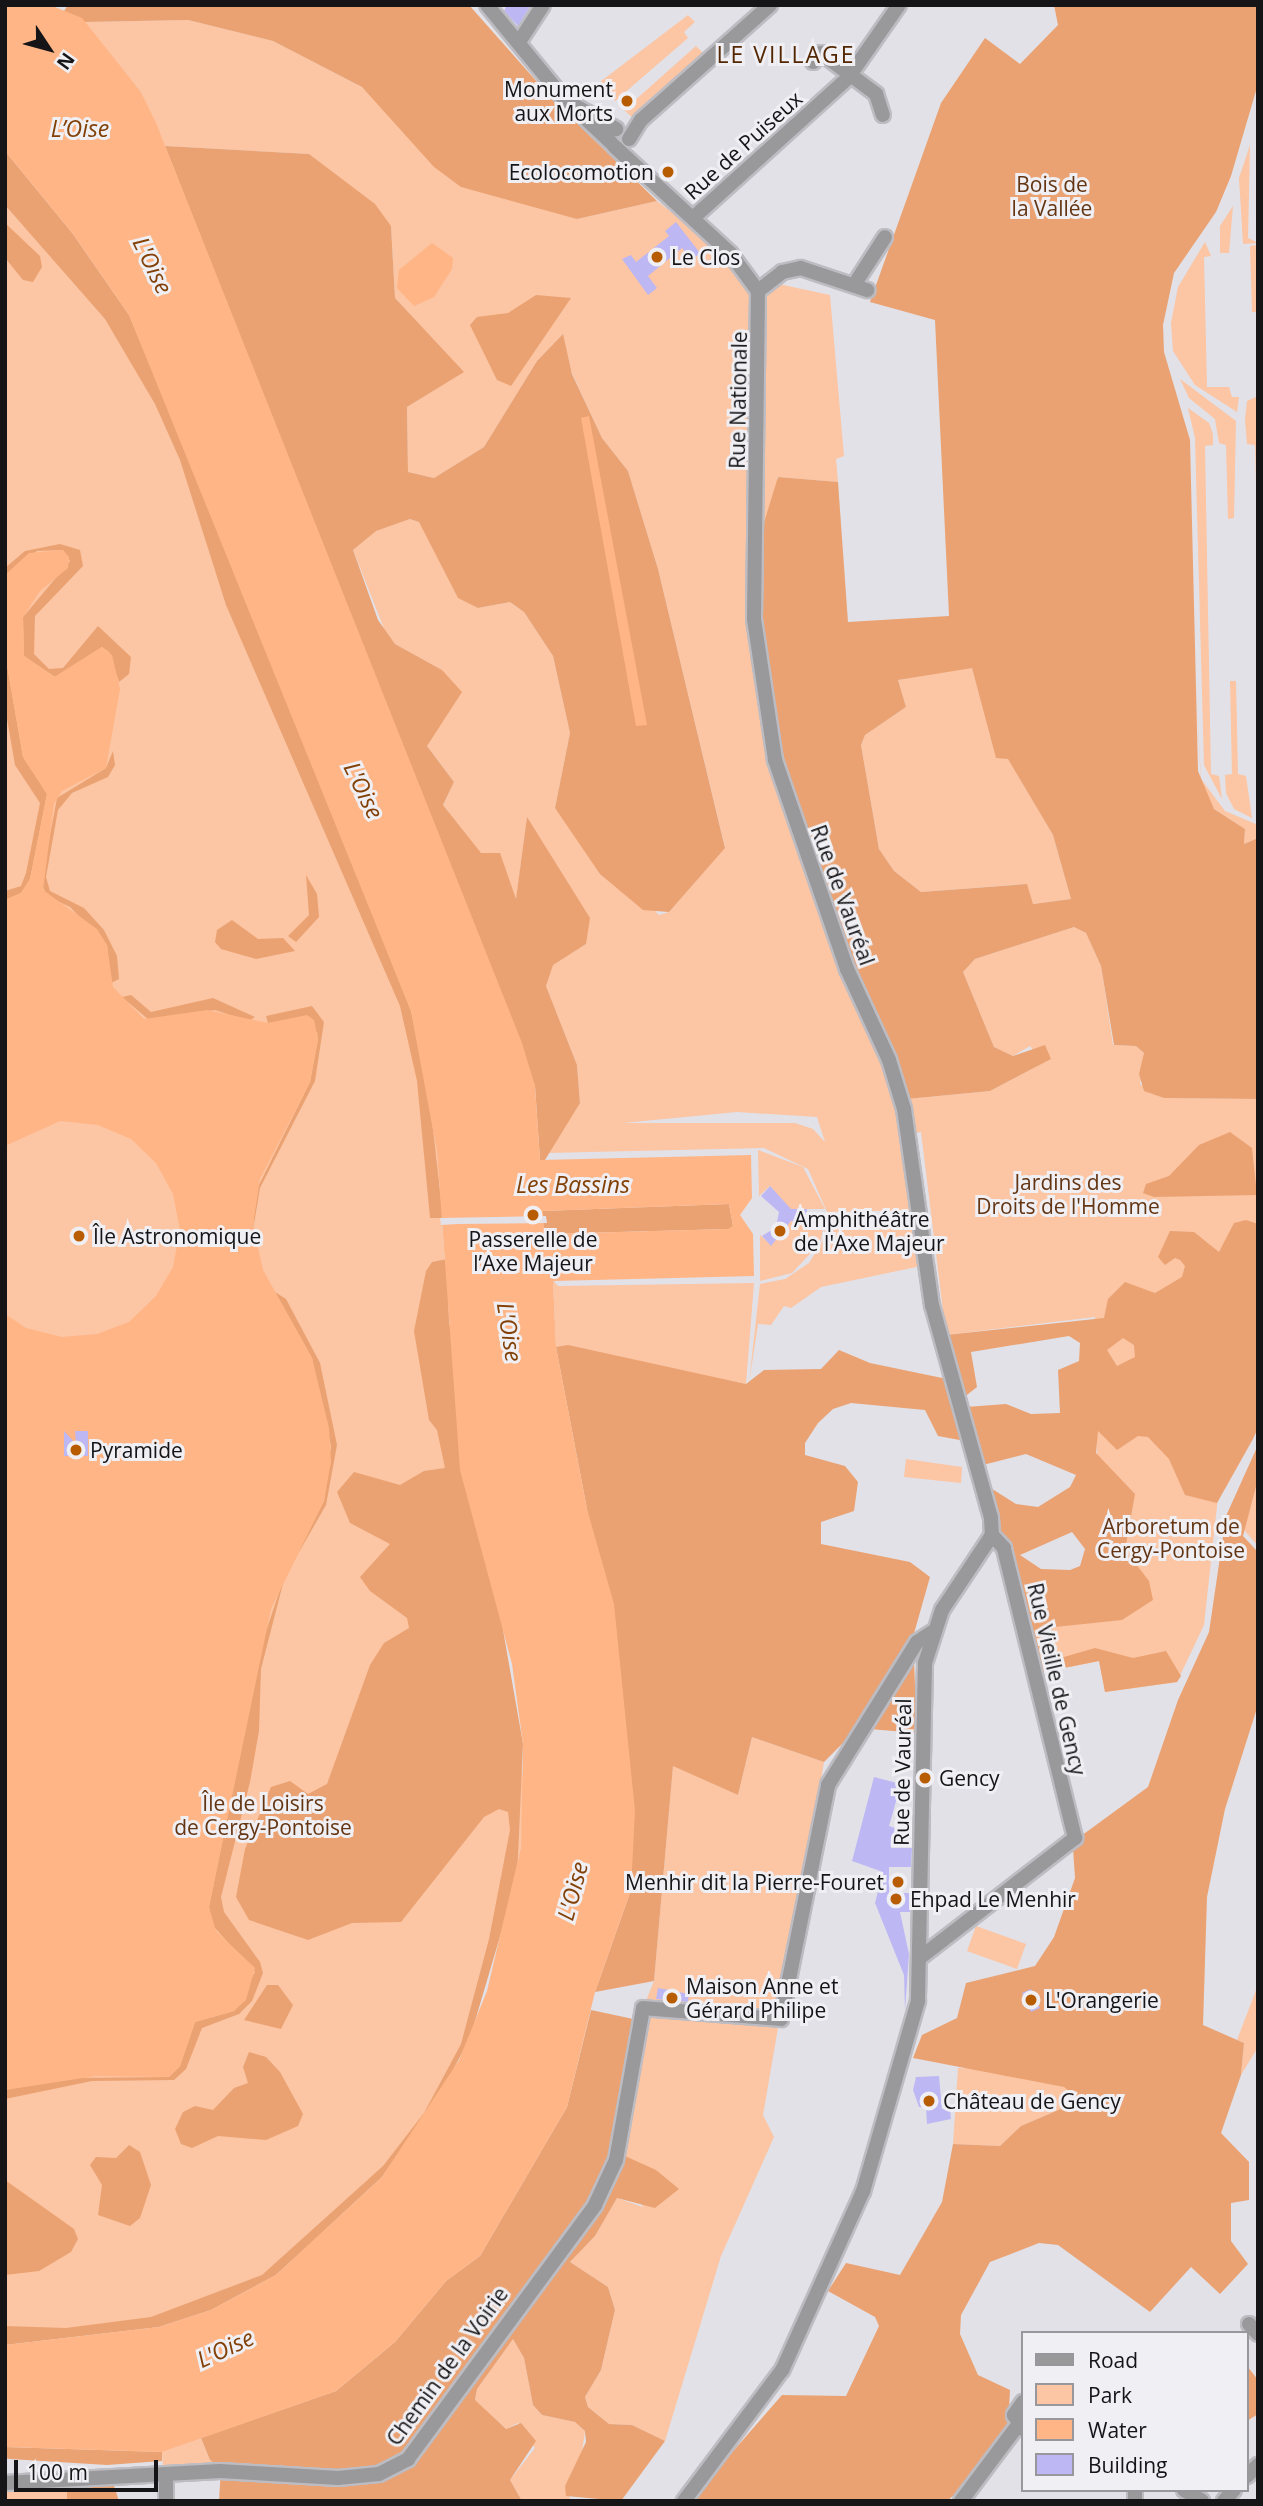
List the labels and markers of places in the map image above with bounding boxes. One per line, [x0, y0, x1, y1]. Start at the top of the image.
place label: Monument aux Morts [504, 76, 613, 126]
marker: Monument aux Morts [619, 93, 635, 109]
place label: Ecolocomotion [509, 159, 654, 185]
marker: Ecolocomotion [660, 164, 676, 180]
place label: Le Clos [671, 244, 740, 270]
marker: Le Clos [649, 249, 665, 265]
place label: Amphithéâtre de l'Axe Majeur [794, 1206, 945, 1256]
marker: Passerelle de l’Axe Majeur [525, 1207, 541, 1223]
place label: Île Astronomique [93, 1223, 261, 1249]
marker: Amphithéâtre de l'Axe Majeur [772, 1223, 788, 1239]
place label: Passerelle de l’Axe Majeur [469, 1226, 597, 1276]
marker: Île Astronomique [71, 1228, 87, 1244]
place label: Pyramide [90, 1437, 183, 1463]
marker: Pyramide [68, 1442, 84, 1458]
place label: Gency [939, 1765, 1000, 1791]
marker: Gency [917, 1770, 933, 1786]
place label: Menhir dit la Pierre-Fouret [625, 1869, 884, 1895]
marker: Menhir dit la Pierre-Fouret [890, 1874, 906, 1890]
place label: Ehpad Le Menhir [910, 1886, 1076, 1912]
marker: Ehpad Le Menhir [888, 1891, 904, 1907]
place label: Maison Anne et Gérard Philipe [686, 1973, 838, 2023]
place label: L'Orangerie [1045, 1987, 1159, 2013]
marker: Maison Anne et Gérard Philipe [664, 1990, 680, 2006]
marker: L'Orangerie [1023, 1992, 1039, 2008]
place label: Château de Gency [943, 2088, 1121, 2114]
marker: Château de Gency [921, 2093, 937, 2109]

